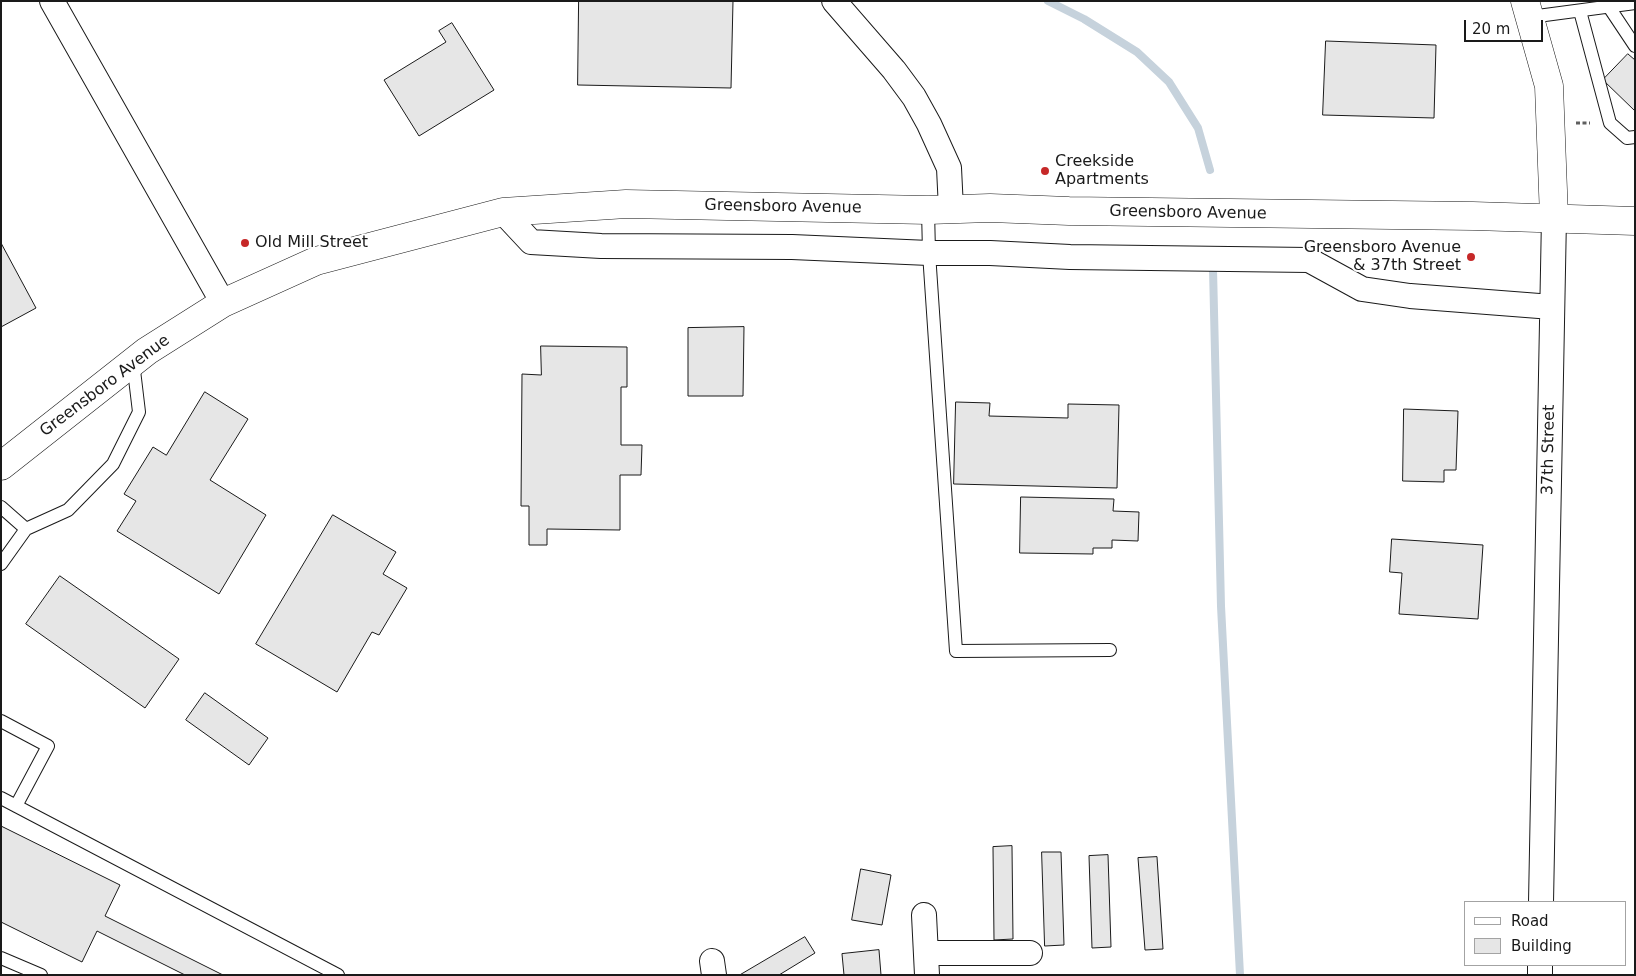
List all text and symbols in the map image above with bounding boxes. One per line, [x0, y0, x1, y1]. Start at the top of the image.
scale bar [1466, 10, 1545, 42]
text: 20 m [1472, 20, 1510, 38]
place label: Creekside Apartments [1055, 152, 1149, 190]
marker: Creekside Apartments [1039, 165, 1051, 177]
street label: Greensboro Avenue [704, 196, 862, 218]
street label: Greensboro Avenue [1109, 202, 1267, 224]
place label: Old Mill Street [255, 233, 368, 253]
marker: Old Mill Street [239, 237, 251, 249]
place label: Greensboro Avenue & 37th Street [1304, 238, 1461, 276]
marker: Greensboro Avenue & 37th Street [1465, 251, 1477, 263]
street label: Greensboro Avenue [36, 331, 174, 441]
street label: 37th Street [1539, 405, 1559, 495]
legend [1464, 901, 1626, 966]
text: Road [1511, 912, 1549, 930]
text: Building [1511, 937, 1572, 955]

